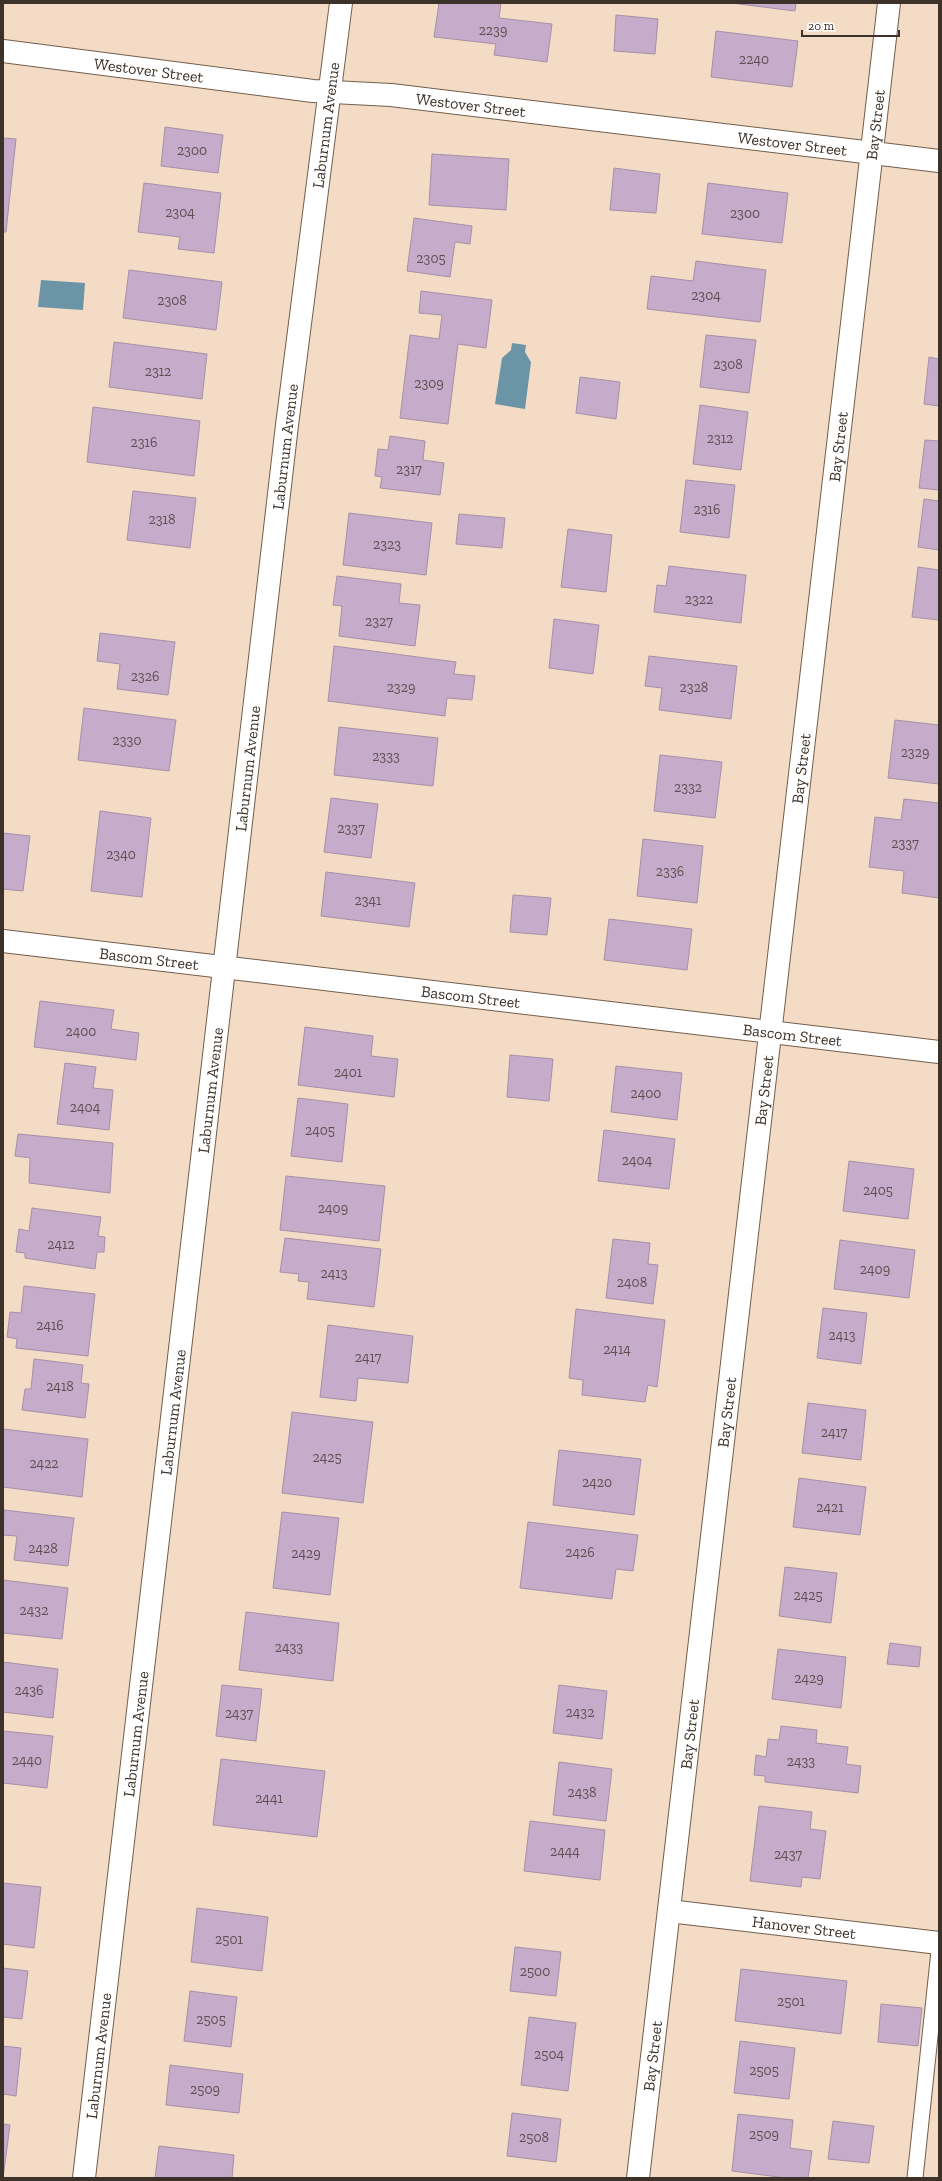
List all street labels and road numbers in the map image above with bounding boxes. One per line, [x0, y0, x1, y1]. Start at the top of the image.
street label: Westover Street [93, 54, 205, 87]
street label: Laburnum Avenue [308, 61, 343, 189]
street label: Bay Street [862, 88, 889, 161]
street label: Westover Street [415, 89, 527, 121]
street label: Westover Street [736, 128, 848, 160]
street label: Laburnum Avenue [268, 383, 302, 511]
street label: Bay Street [825, 410, 852, 483]
street label: Laburnum Avenue [231, 705, 264, 832]
street label: Bay Street [788, 732, 815, 805]
street label: Bascom Street [98, 944, 200, 974]
street label: Bascom Street [420, 982, 521, 1012]
street label: Bascom Street [742, 1020, 843, 1050]
street label: Laburnum Avenue [194, 1026, 227, 1154]
street label: Bay Street [751, 1054, 778, 1126]
street label: Laburnum Avenue [156, 1348, 190, 1476]
street label: Bay Street [713, 1376, 740, 1448]
street label: Laburnum Avenue [119, 1670, 153, 1798]
street label: Bay Street [676, 1698, 703, 1770]
street label: Hanover Street [751, 1912, 857, 1943]
street label: Laburnum Avenue [82, 1992, 115, 2120]
street label: Bay Street [639, 2020, 666, 2092]

